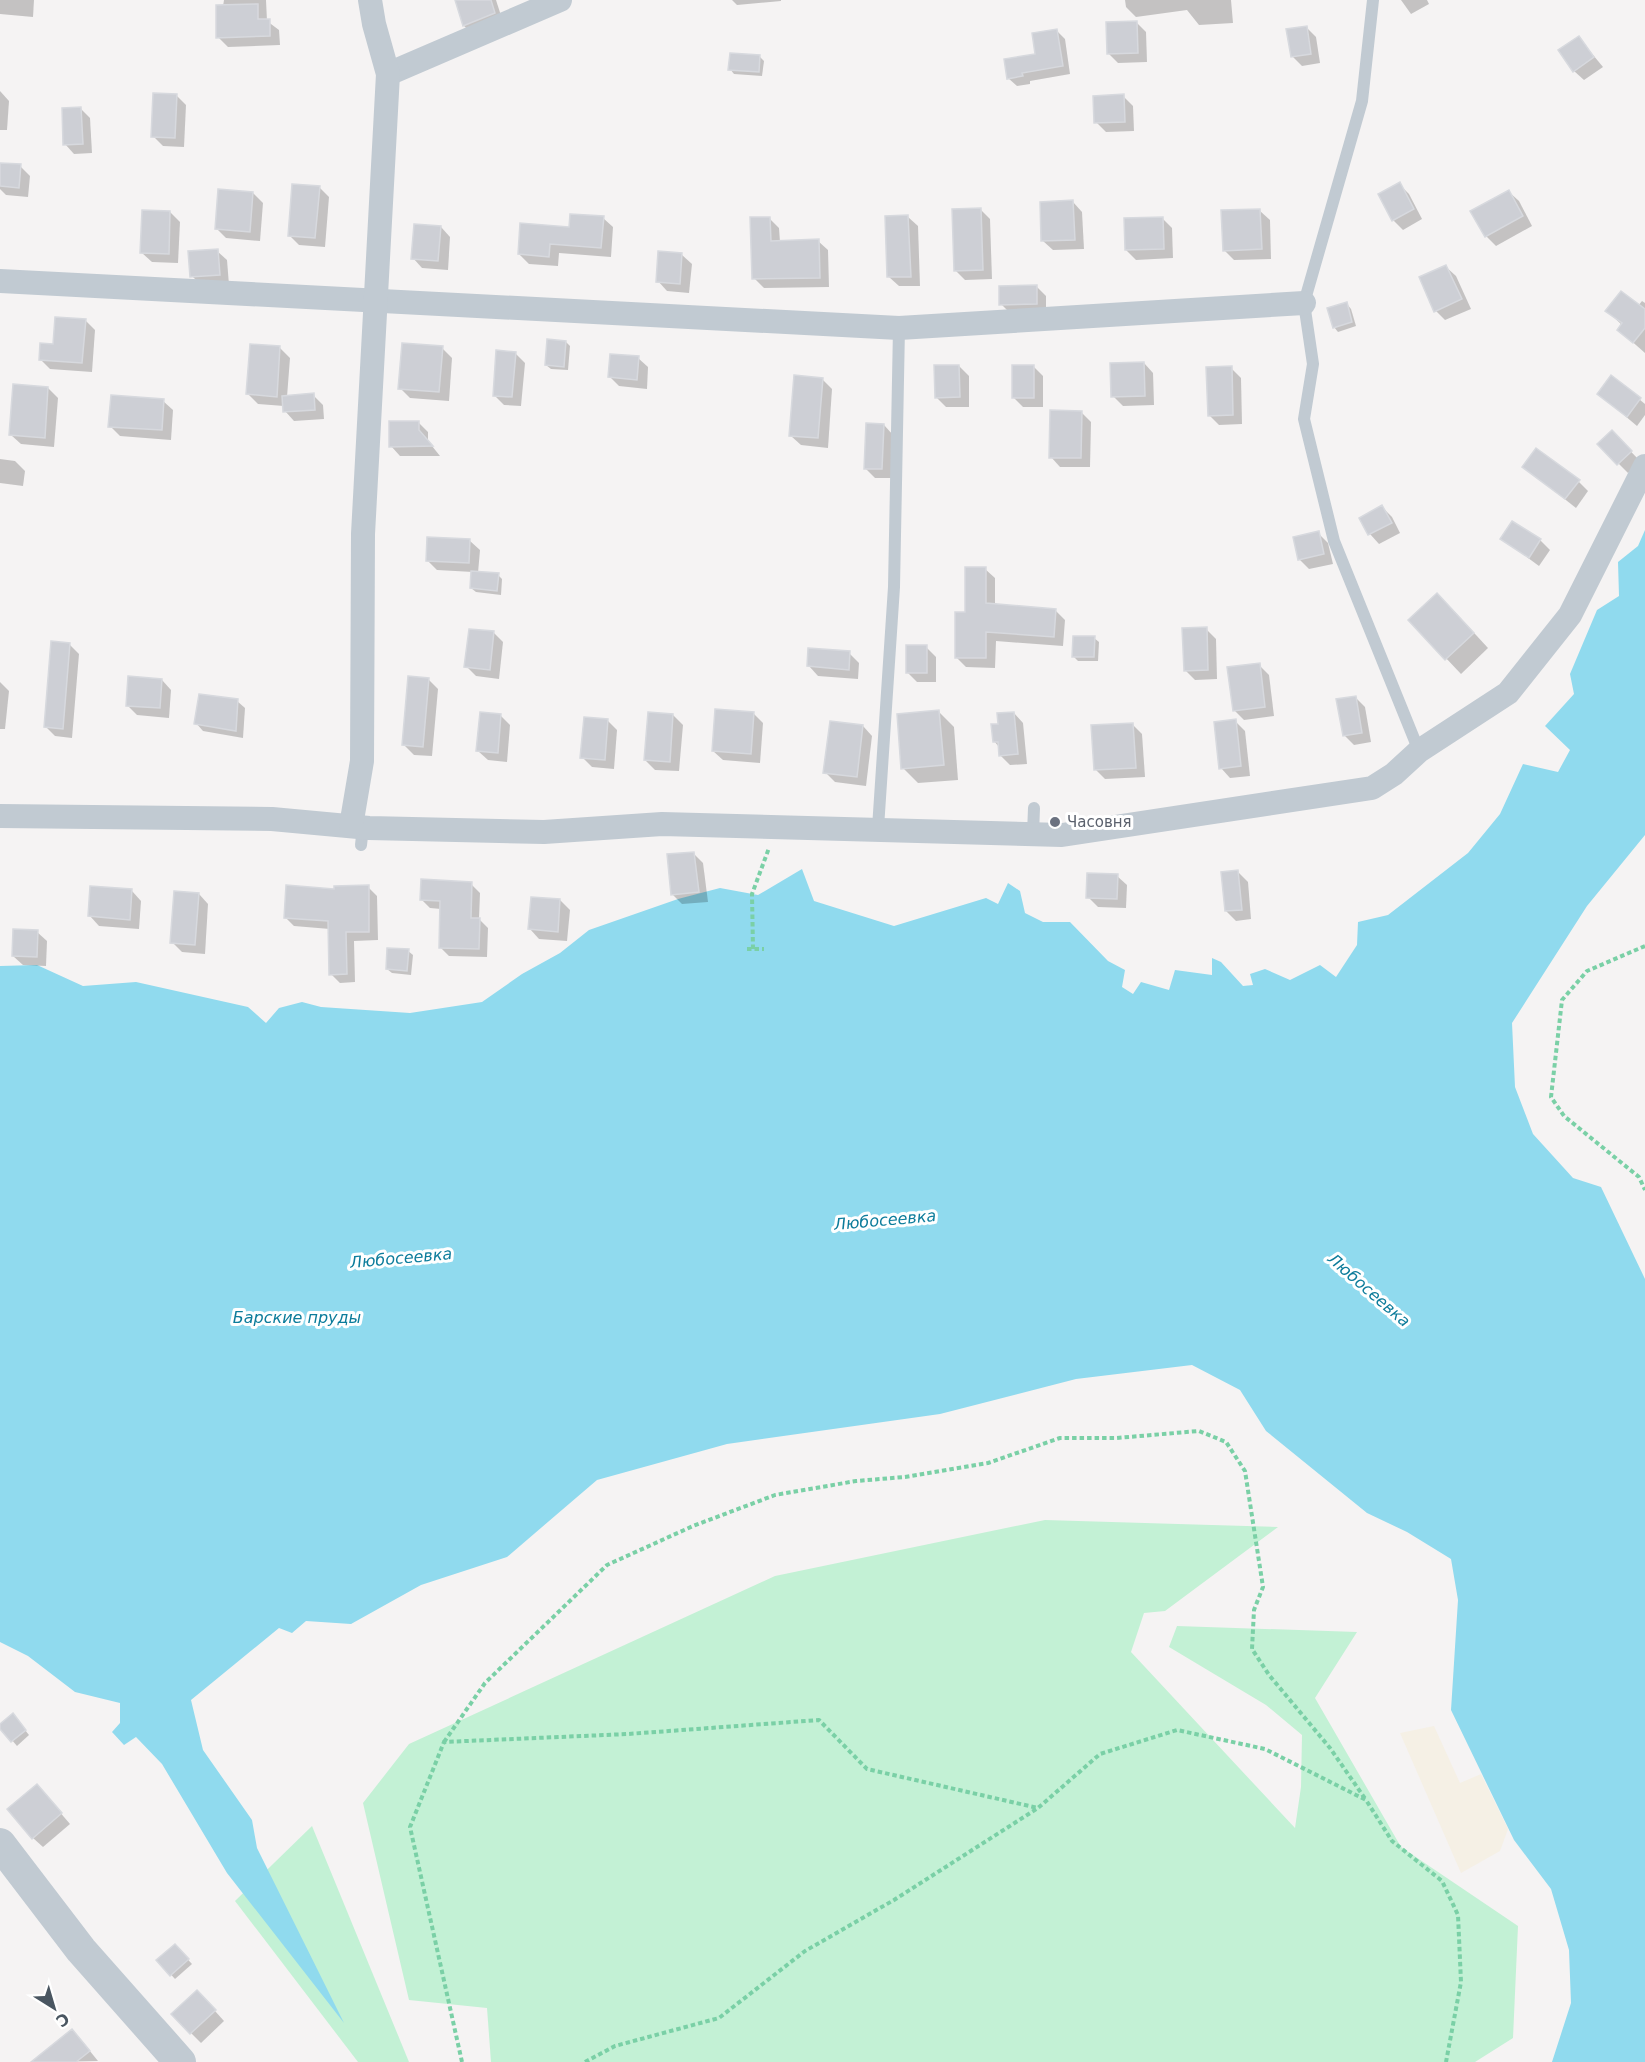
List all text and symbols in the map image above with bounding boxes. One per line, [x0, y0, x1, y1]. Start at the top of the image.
place label: Часовня [1067, 813, 1132, 831]
marker: Часовня [1048, 815, 1062, 829]
water label: Любосеевка [832, 1206, 937, 1234]
water label: Любосеевка [348, 1244, 453, 1272]
water label: Любосеевка [1323, 1249, 1414, 1331]
water label: Барские пруды [233, 1308, 361, 1327]
north arrow [24, 1978, 84, 2038]
text: С [52, 2008, 73, 2031]

